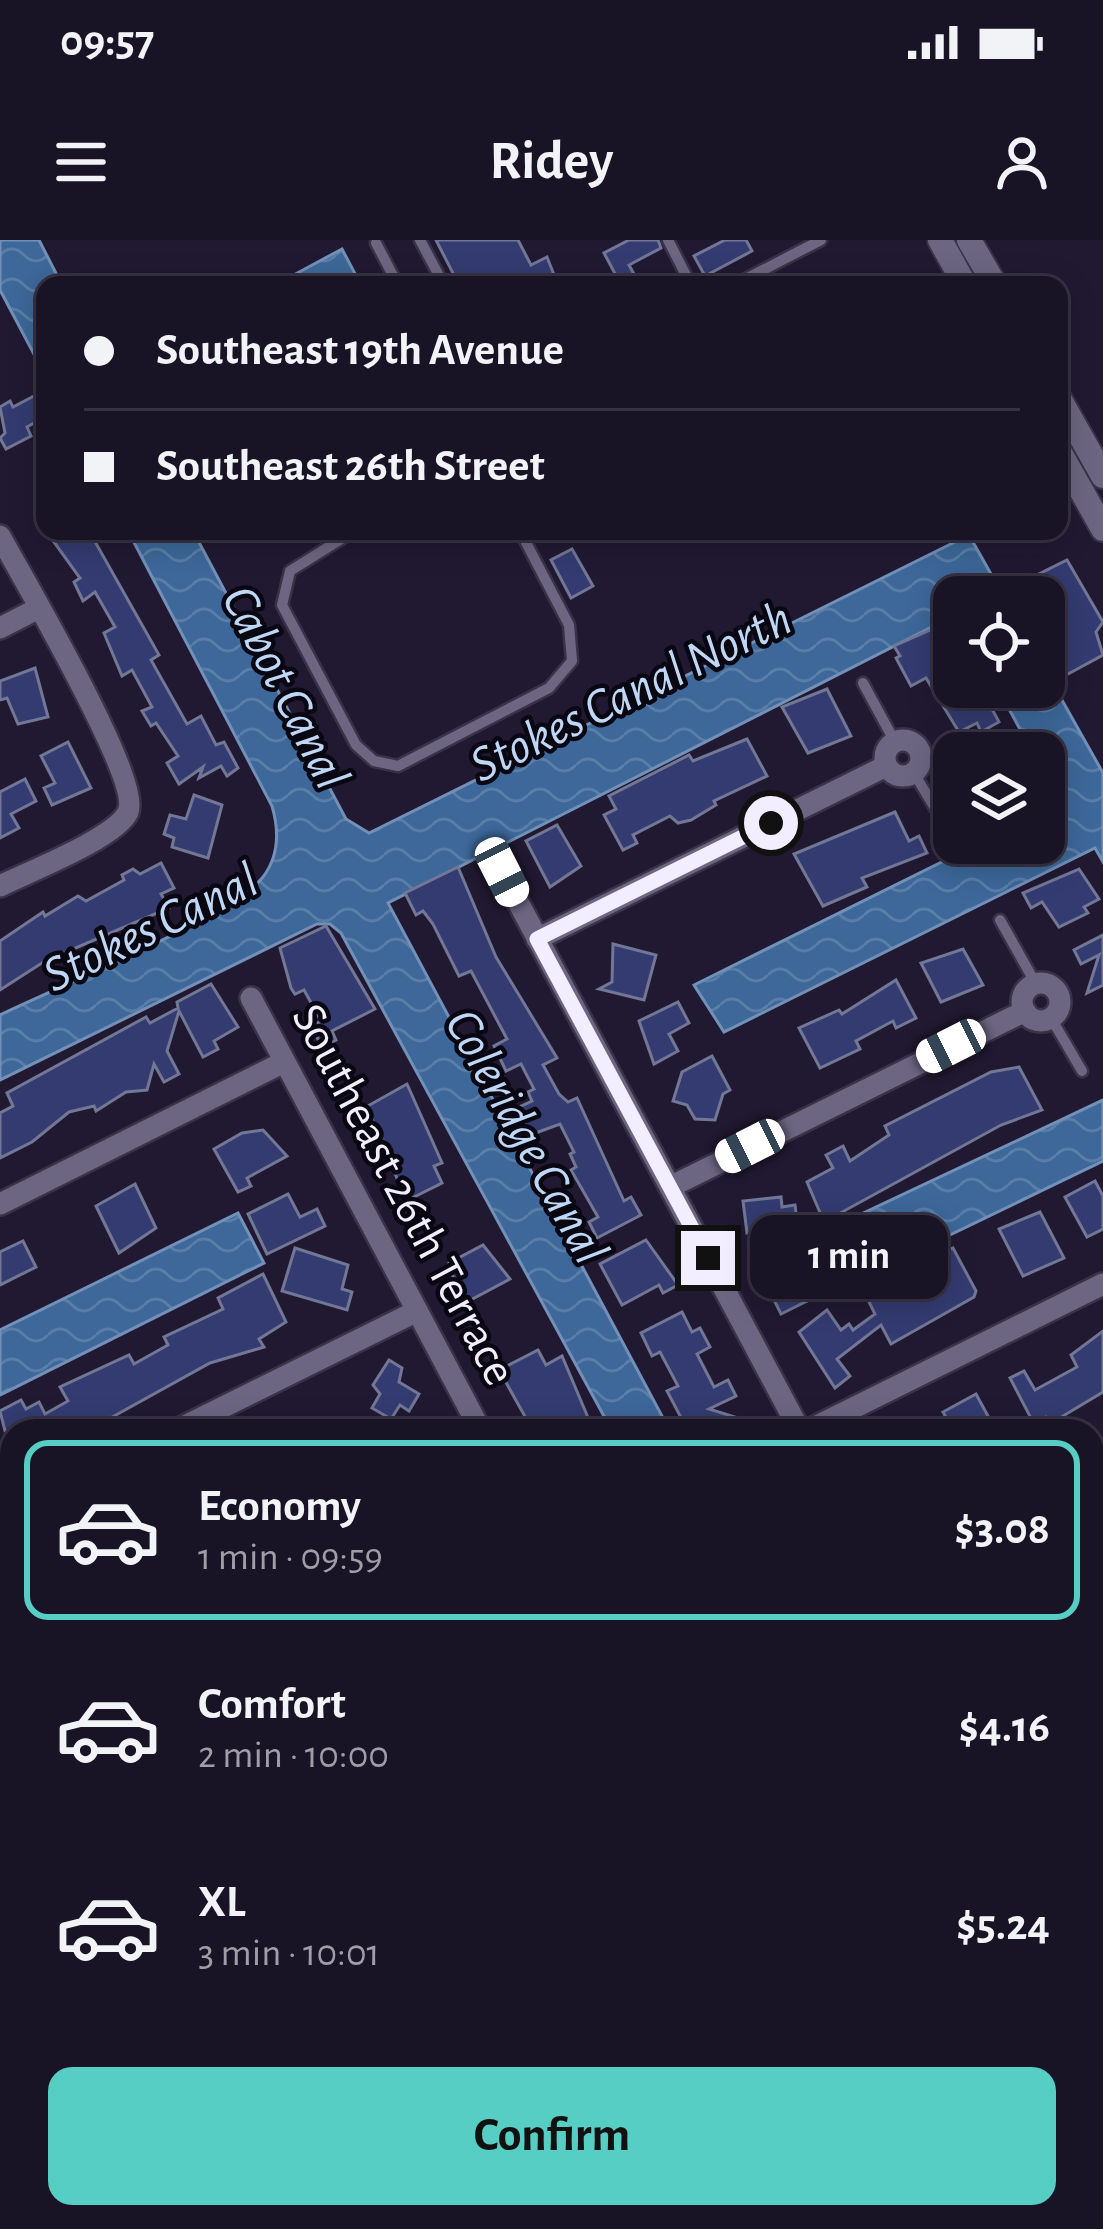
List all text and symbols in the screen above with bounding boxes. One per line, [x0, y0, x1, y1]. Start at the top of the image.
text: 09:57 [60, 19, 154, 64]
icon: menu [48, 129, 114, 195]
icon: person [989, 129, 1055, 195]
text: Ridey [490, 135, 613, 189]
text: Southeast 19th Avenue [156, 328, 564, 373]
text: Southeast 26th Street [156, 444, 545, 489]
map controls [933, 576, 1065, 864]
button: locate [933, 576, 1065, 708]
water label: Cabot Canal [212, 578, 358, 798]
water label: Stokes Canal North [462, 592, 800, 792]
button: layers [933, 732, 1065, 864]
route start [744, 796, 798, 850]
car [470, 832, 534, 912]
water label: Stokes Canal [36, 854, 266, 1002]
street label: Southeast 26th Terrace [282, 997, 524, 1393]
water label: Coleridge Canal [435, 1001, 617, 1273]
car [911, 1014, 991, 1078]
car [710, 1114, 790, 1178]
callout: 1 min [750, 1216, 948, 1300]
route end [681, 1231, 735, 1285]
text: 1 min [808, 1237, 890, 1276]
icon: car [54, 1476, 162, 1584]
text: Economy [198, 1484, 361, 1529]
text: $3.08 [954, 1507, 1050, 1552]
text: 1 min · 09:59 [198, 1538, 383, 1577]
icon: car [54, 1674, 162, 1782]
text: Comfort [198, 1682, 346, 1727]
text: $4.16 [959, 1705, 1050, 1750]
text: 2 min · 10:00 [198, 1736, 389, 1775]
icon: car [54, 1872, 162, 1980]
text: XL [198, 1880, 246, 1925]
text: $5.24 [956, 1903, 1050, 1948]
text: 3 min · 10:01 [198, 1934, 380, 1973]
button: Confirm [48, 2067, 1056, 2205]

